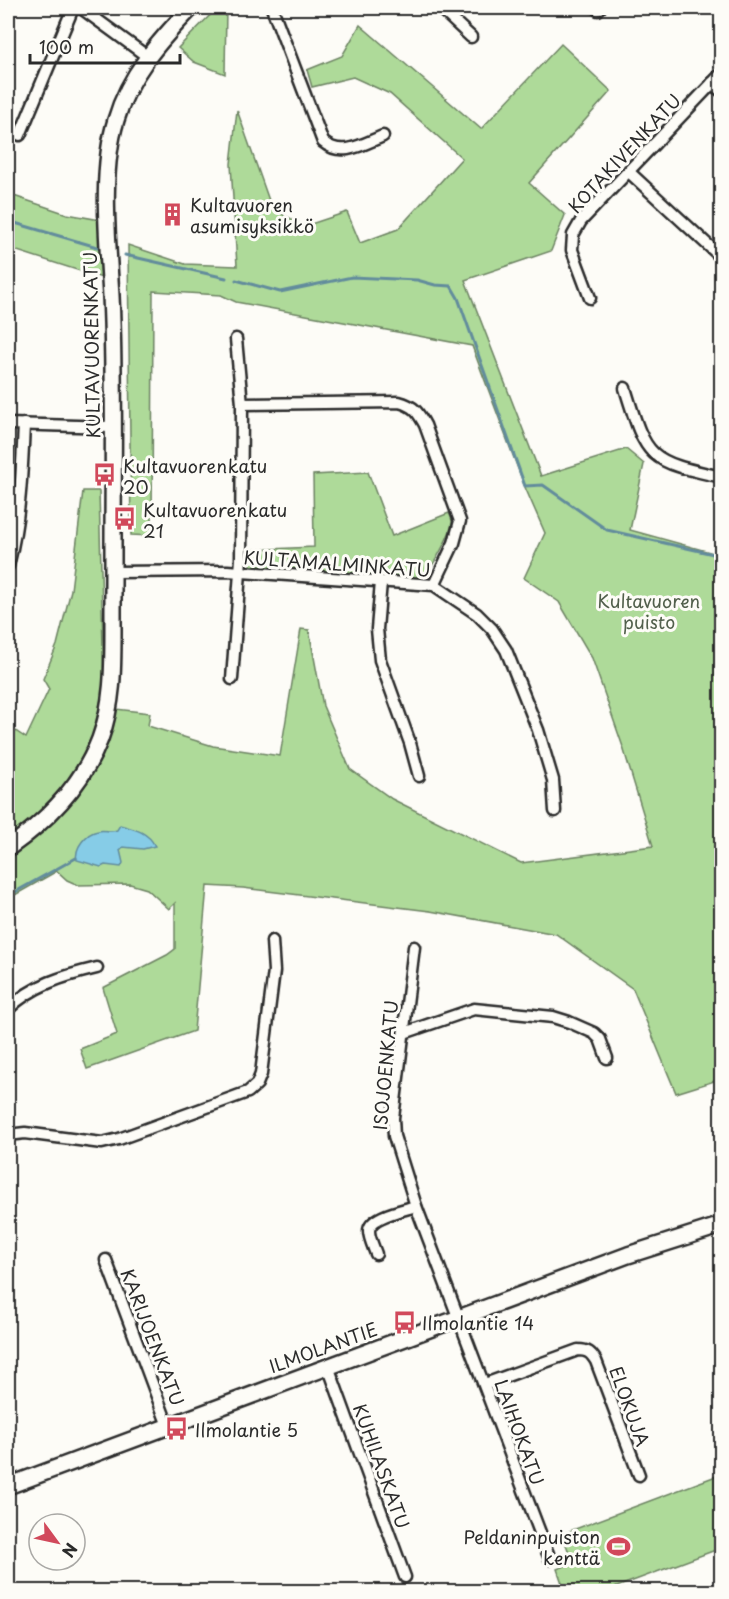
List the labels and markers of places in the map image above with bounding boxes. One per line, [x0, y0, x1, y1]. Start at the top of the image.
place label: Kultavuoren asumisyksikkö [190, 191, 314, 239]
building icon: Kultavuoren asumisyksikkö [159, 201, 185, 227]
place label: Kultavuorenkatu 20 [123, 452, 267, 500]
bus stop icon: Kultavuorenkatu 20 [92, 462, 118, 488]
place label: Kultavuorenkatu 21 [143, 496, 287, 544]
bus stop icon: Kultavuorenkatu 21 [112, 506, 138, 532]
bus stop icon: Ilmolantie 14 [391, 1309, 417, 1335]
place label: Ilmolantie 14 [422, 1309, 534, 1336]
bus stop icon: Ilmolantie 5 [164, 1416, 190, 1442]
place label: Ilmolantie 5 [195, 1416, 298, 1443]
place label: Peldaninpuiston kenttä [463, 1523, 601, 1571]
sports icon: Peldaninpuiston kenttä [605, 1533, 631, 1559]

